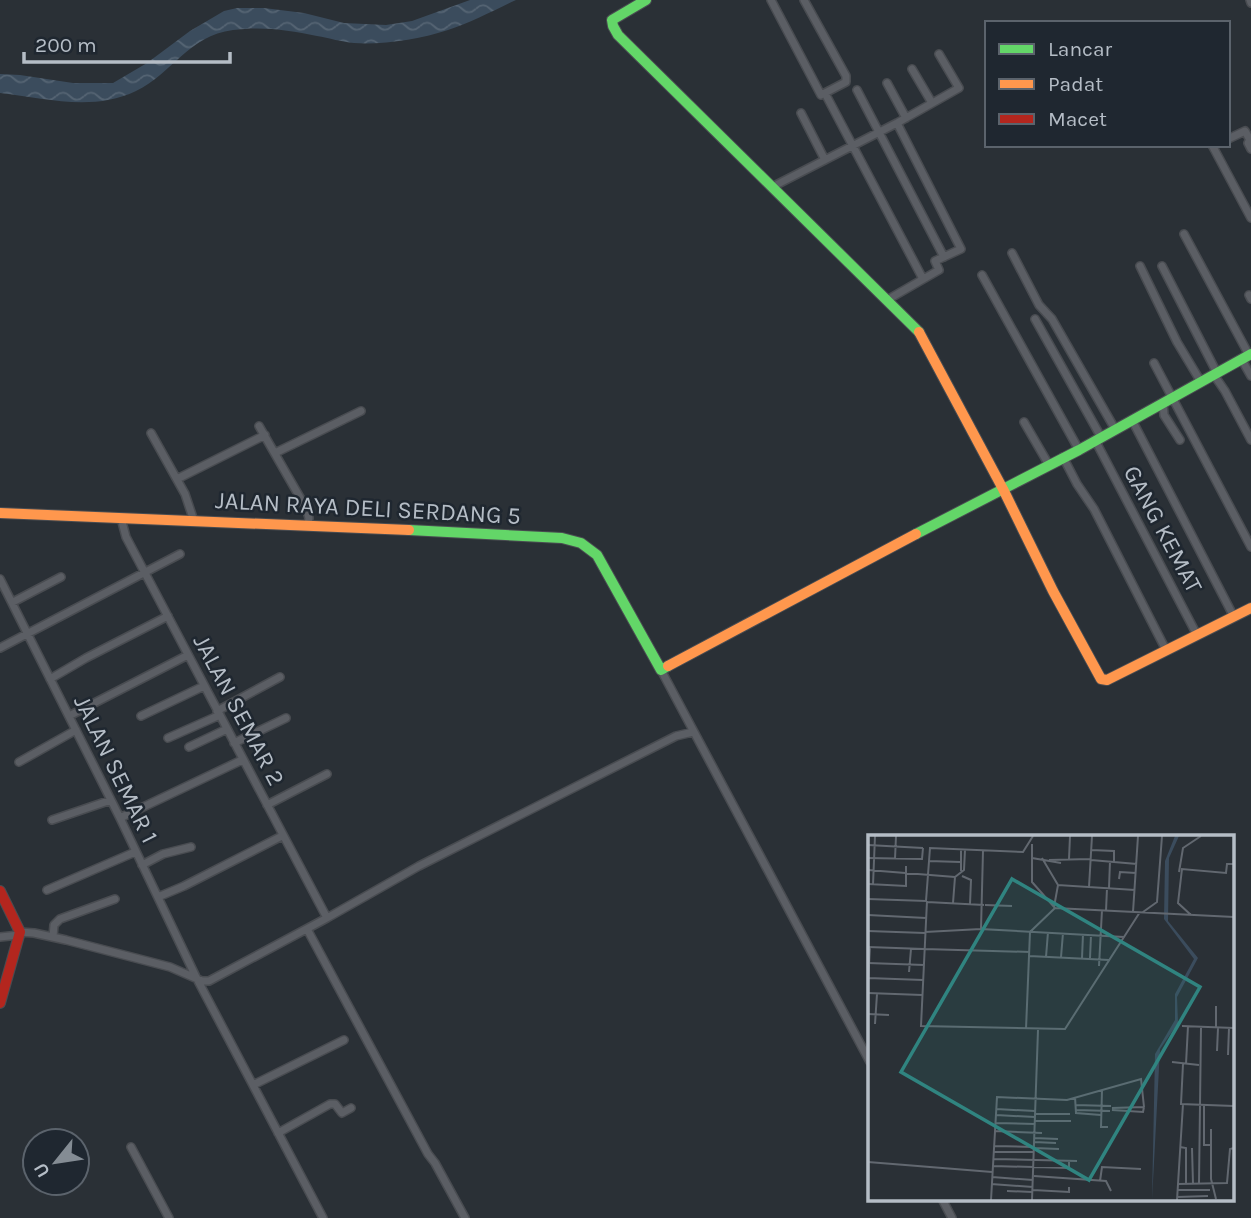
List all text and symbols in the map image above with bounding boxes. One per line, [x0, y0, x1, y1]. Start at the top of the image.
scale bar [24, 21, 231, 65]
legend [985, 21, 1230, 147]
text: 200 m [35, 33, 97, 57]
text: Lancar [1048, 37, 1112, 61]
text: Padat [1048, 72, 1103, 96]
text: Macet [1048, 107, 1107, 131]
street label: GANG KEMAT [1118, 461, 1208, 597]
street label: JALAN RAYA DELI SERDANG 5 [215, 486, 521, 530]
street label: JALAN SEMAR 2 [187, 630, 291, 790]
street label: JALAN SEMAR 1 [68, 690, 164, 848]
inset map [868, 835, 1234, 1200]
north arrow [21, 1127, 91, 1197]
text: U [29, 1159, 55, 1181]

